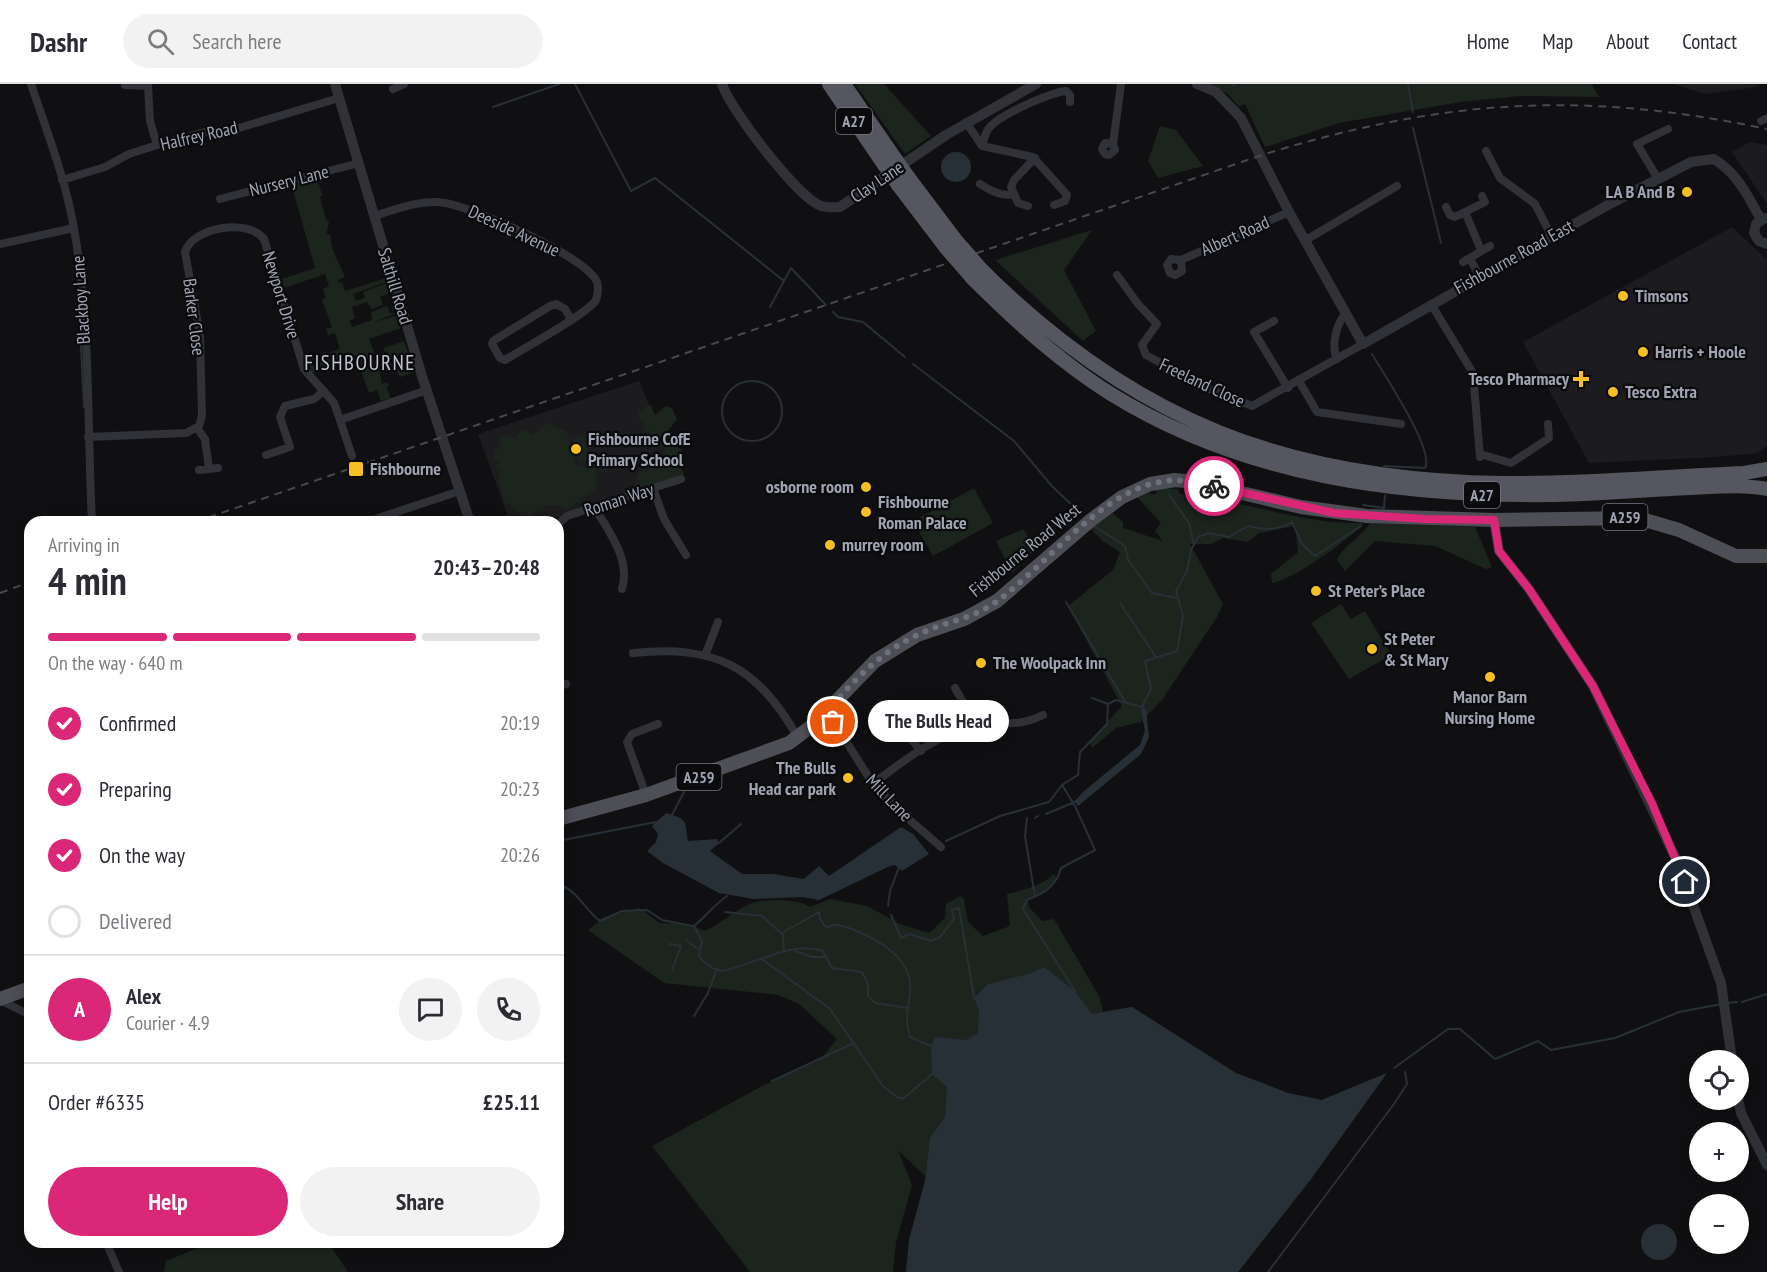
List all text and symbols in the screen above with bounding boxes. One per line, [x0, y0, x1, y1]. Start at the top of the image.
search box [123, 14, 543, 68]
text: Dashr [30, 23, 87, 60]
icon: search [144, 25, 177, 58]
text: Search here [192, 27, 282, 55]
text: Home [1467, 28, 1509, 55]
text: Map [1542, 28, 1573, 55]
text: About [1606, 28, 1649, 55]
text: Contact [1682, 28, 1737, 55]
road number: A27 [836, 108, 872, 134]
street label: Halfrey Road [158, 115, 240, 156]
street label: Clay Lane [846, 155, 908, 208]
street label: Nursery Lane [247, 160, 331, 201]
place label: LA B And B [1606, 180, 1675, 203]
marker: LA B And B [1680, 185, 1694, 199]
street label: Deeside Avenue [465, 199, 564, 262]
street label: Albert Road [1197, 210, 1273, 261]
street label: Fishbourne Road East [1450, 214, 1578, 299]
street label: Salthill Road [373, 245, 418, 327]
street label: Newport Drive [257, 248, 306, 341]
street label: Blackboy Lane [66, 255, 95, 345]
street label: Barker Close [178, 277, 211, 357]
place label: Timsons [1635, 284, 1688, 307]
marker: Timsons [1616, 289, 1630, 303]
place label: Harris + Hoole [1655, 340, 1746, 363]
marker: Harris + Hoole [1636, 345, 1650, 359]
district label: FISHBOURNE [304, 349, 416, 376]
street label: Freeland Close [1156, 353, 1249, 412]
place label: Tesco Pharmacy [1469, 367, 1570, 390]
marker: Tesco Pharmacy [1574, 372, 1588, 386]
place label: Tesco Extra [1625, 380, 1697, 403]
marker: Tesco Extra [1606, 385, 1620, 399]
place label: Fishbourne CofE Primary School [588, 427, 691, 471]
marker: Fishbourne CofE Primary School [569, 442, 583, 456]
courier [1184, 456, 1244, 516]
place label: Fishbourne [370, 457, 441, 480]
marker: Fishbourne [347, 460, 365, 478]
icon: bike [1198, 470, 1231, 503]
place label: osborne room [766, 475, 854, 498]
street label: Roman Way [581, 477, 657, 522]
marker: osborne room [859, 480, 873, 494]
road number: A27 [1464, 482, 1500, 508]
place label: Fishbourne Roman Palace [878, 490, 967, 534]
street label: Fishbourne Road West [964, 498, 1085, 602]
road number: A259 [1602, 504, 1648, 530]
marker: Fishbourne Roman Palace [859, 505, 873, 519]
text: Arriving in [48, 532, 120, 558]
place label: murrey room [842, 533, 924, 556]
marker: murrey room [823, 538, 837, 552]
text: 20:43–20:48 [433, 553, 540, 581]
text: 4 min [48, 555, 127, 606]
place label: St Peter’s Place [1328, 579, 1426, 602]
marker: St Peter’s Place [1309, 584, 1323, 598]
place label: St Peter & St Mary [1384, 627, 1449, 671]
marker: St Peter & St Mary [1365, 642, 1379, 656]
text: On the way · 640 m [48, 650, 183, 676]
place label: The Woolpack Inn [993, 651, 1106, 674]
marker: The Woolpack Inn [974, 656, 988, 670]
marker: Manor Barn Nursing Home [1483, 670, 1497, 684]
place label: Manor Barn Nursing Home [1445, 685, 1535, 729]
pin [807, 696, 858, 747]
callout: The Bulls Head [869, 701, 1010, 743]
icon: bag [816, 705, 849, 738]
icon: check [48, 707, 81, 740]
text: The Bulls Head [885, 708, 992, 734]
text: Confirmed [99, 709, 176, 737]
text: 20:19 [500, 710, 540, 736]
place label: The Bulls Head car park [749, 756, 837, 800]
road number: A259 [676, 764, 722, 790]
street label: Mill Lane [861, 769, 918, 826]
marker: The Bulls Head car park [841, 771, 855, 785]
icon: check [48, 773, 81, 806]
text: Preparing [99, 775, 172, 803]
text: 20:23 [500, 776, 540, 802]
icon: check [48, 839, 81, 872]
text: On the way [99, 841, 185, 869]
text: 20:26 [500, 842, 540, 868]
pin [1659, 856, 1710, 907]
icon: home [1668, 865, 1701, 898]
text: Delivered [99, 907, 172, 935]
button: chat [399, 978, 462, 1041]
button: phone [477, 978, 540, 1041]
text: Alex [126, 982, 161, 1010]
text: A [74, 995, 85, 1023]
text: Courier · 4.9 [126, 1010, 210, 1036]
map controls [1689, 1050, 1749, 1254]
button: locate [1689, 1050, 1749, 1110]
text: Order #6335 [48, 1088, 145, 1116]
text: £25.11 [483, 1088, 540, 1116]
button: + [1689, 1122, 1749, 1182]
button: Help [48, 1167, 288, 1236]
button: Share [300, 1167, 540, 1236]
button: − [1689, 1194, 1749, 1254]

